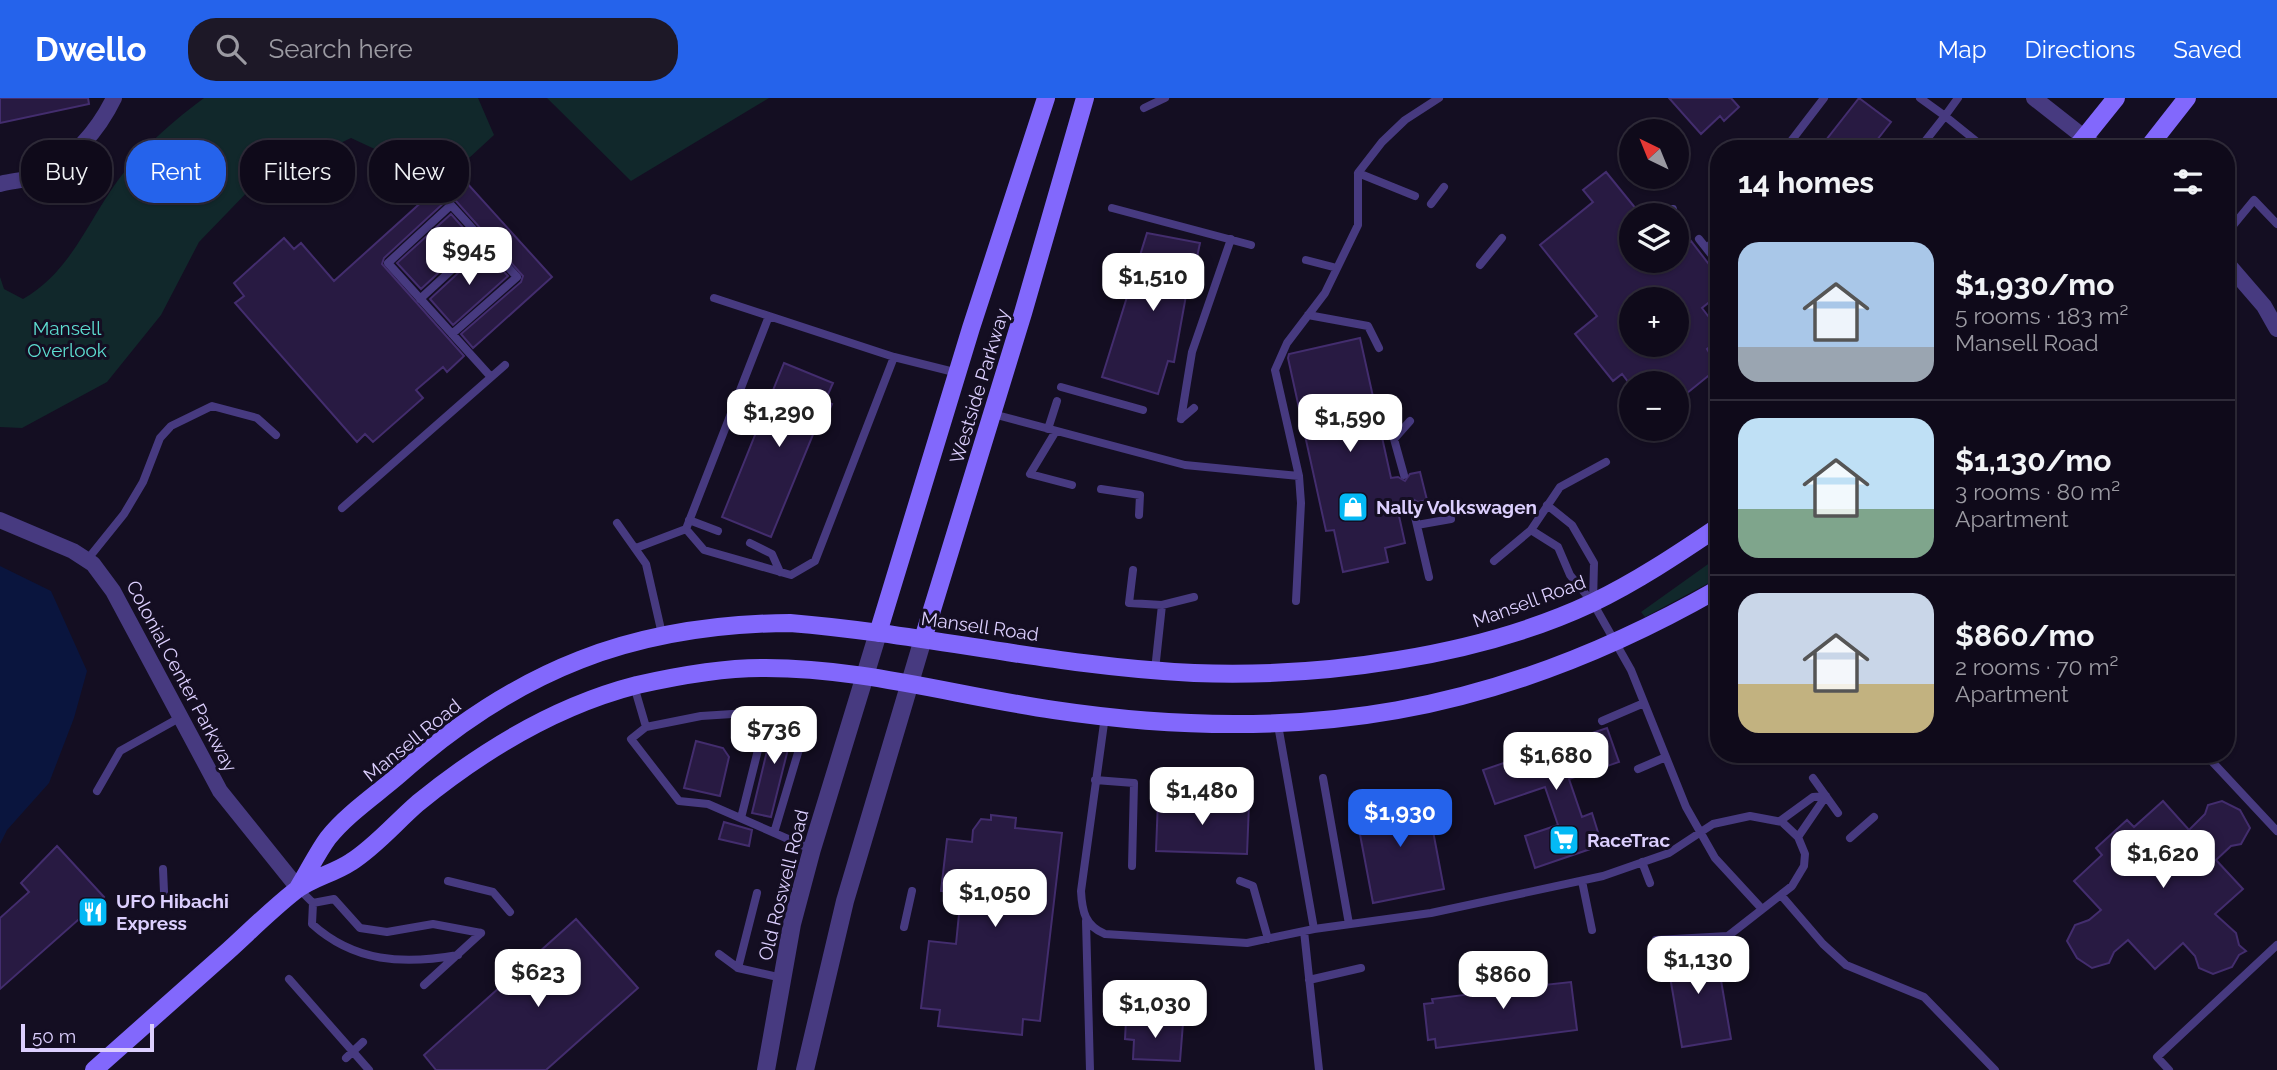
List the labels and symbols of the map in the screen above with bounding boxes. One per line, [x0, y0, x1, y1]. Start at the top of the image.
north arrow [1619, 119, 1689, 189]
pin: $945 [428, 228, 510, 287]
pin: $1,510 [1096, 254, 1210, 313]
street label: Westside Parkway [945, 306, 1013, 466]
park label: Mansell Overlook [27, 317, 107, 361]
pin: $1,290 [722, 390, 836, 449]
pin: $1,590 [1293, 394, 1407, 454]
shop icon: Nally Volkswagen [1336, 490, 1370, 524]
place label: Nally Volkswagen [1376, 496, 1537, 518]
street label: Mansell Road [1470, 570, 1588, 632]
street label: Colonial Center Parkway [122, 576, 242, 776]
street label: Mansell Road [920, 607, 1040, 645]
street label: Mansell Road [359, 694, 465, 786]
pin: $736 [733, 706, 815, 766]
pin: $1,680 [1499, 732, 1613, 792]
pin: $1,480 [1145, 768, 1259, 827]
pin: $1,930 [1343, 790, 1457, 849]
street label: Old Roswell Road [754, 807, 812, 963]
supermarket icon: RaceTrac [1547, 823, 1581, 857]
place label: RaceTrac [1587, 829, 1671, 851]
pin: $1,620 [2106, 830, 2220, 890]
pin: $1,050 [938, 870, 1052, 929]
place label: UFO Hibachi Express [116, 890, 229, 934]
restaurant icon: UFO Hibachi Express [76, 895, 110, 929]
pin: $1,130 [1641, 936, 1755, 996]
pin: $623 [497, 950, 579, 1009]
pin: $860 [1462, 951, 1544, 1011]
pin: $1,030 [1098, 981, 1212, 1040]
scale bar [21, 1021, 154, 1053]

